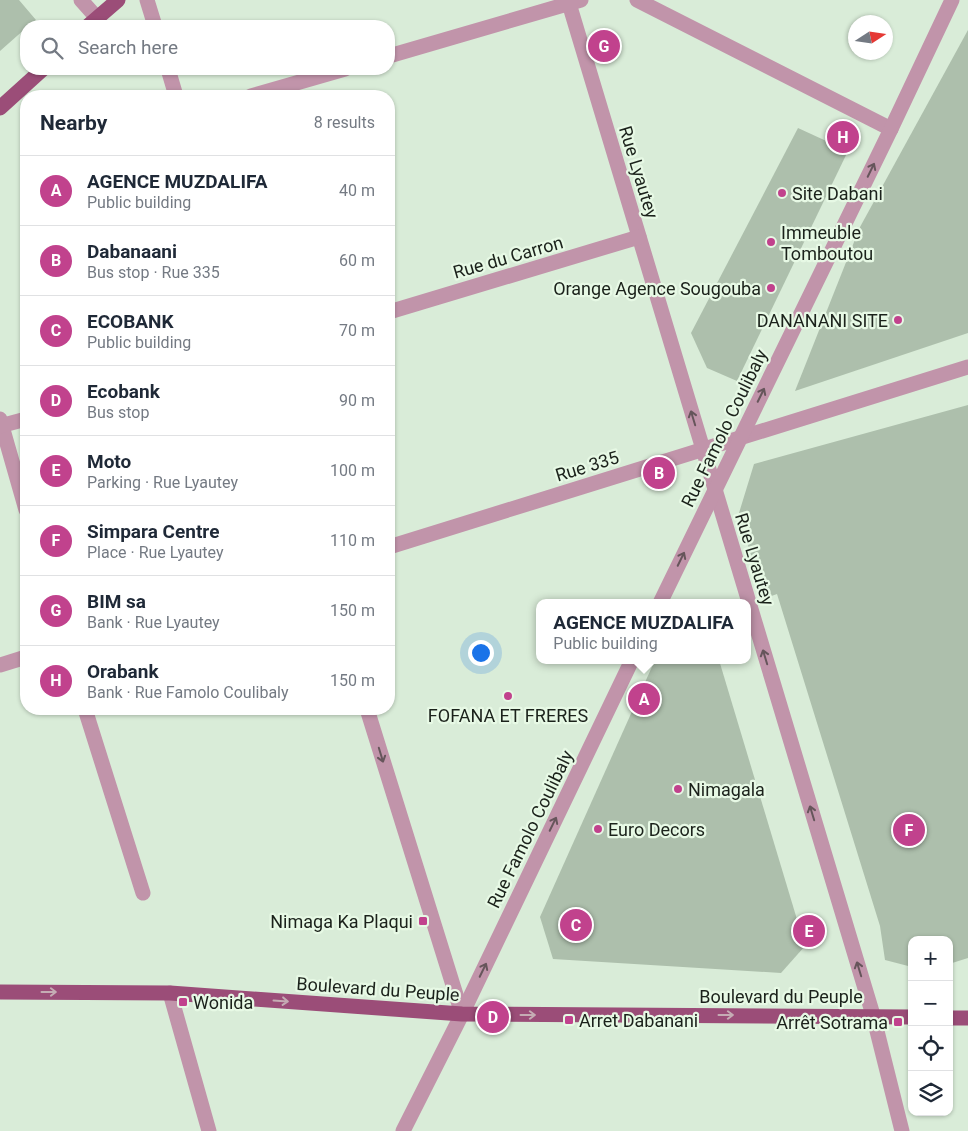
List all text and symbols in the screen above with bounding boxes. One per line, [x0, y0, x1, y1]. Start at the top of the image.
north arrow [848, 15, 893, 60]
search box [20, 20, 395, 75]
pin: G [588, 27, 620, 65]
icon: search [38, 34, 66, 62]
text: Search here [78, 36, 178, 59]
text: Nearby [40, 111, 107, 135]
text: 8 results [314, 113, 375, 132]
pin: H [827, 118, 859, 156]
street label: Rue Lyautey [615, 123, 663, 221]
one-way arrow [867, 163, 876, 178]
text: AGENCE MUZDALIFA [87, 170, 267, 193]
text: A [51, 181, 61, 200]
text: 40 m [339, 181, 375, 200]
place label: Site Dabani [792, 183, 883, 204]
marker: Site Dabani [776, 187, 788, 199]
text: Public building [87, 193, 191, 212]
place label: Immeuble Tomboutou [781, 222, 873, 264]
street label: Rue du Carron [451, 231, 565, 283]
marker: Immeuble Tomboutou [765, 236, 777, 248]
text: Dabanaani [87, 240, 177, 263]
text: B [51, 251, 61, 270]
text: 60 m [339, 251, 375, 270]
text: Bus stop · Rue 335 [87, 263, 220, 282]
place label: Orange Agence Sougouba [553, 278, 761, 299]
marker: Orange Agence Sougouba [765, 282, 777, 294]
text: ECOBANK [87, 310, 174, 333]
place label: DANANANI SITE [757, 310, 888, 331]
marker: DANANANI SITE [892, 314, 904, 326]
text: C [51, 321, 61, 340]
text: 70 m [339, 321, 375, 340]
text: Public building [87, 333, 191, 352]
street label: Rue Famolo Coulibaly [677, 345, 772, 510]
text: Ecobank [87, 380, 160, 403]
one-way arrow [756, 387, 766, 402]
text: D [51, 391, 61, 410]
text: 90 m [339, 391, 375, 410]
text: Bus stop [87, 403, 149, 422]
one-way arrow [688, 410, 698, 426]
street label: Rue 335 [553, 446, 621, 486]
text: Moto [87, 450, 131, 473]
pin: B [643, 454, 675, 492]
text: E [52, 461, 61, 480]
text: 100 m [330, 461, 375, 480]
text: Parking · Rue Lyautey [87, 473, 238, 492]
street label: Rue Lyautey [731, 510, 779, 608]
text: Simpara Centre [87, 520, 219, 543]
text: F [52, 531, 60, 550]
text: 110 m [330, 531, 375, 550]
text: Place · Rue Lyautey [87, 543, 224, 562]
one-way arrow [677, 552, 686, 567]
text: BIM sa [87, 590, 146, 613]
popup [536, 599, 751, 664]
text: G [51, 601, 61, 620]
text: 150 m [330, 601, 375, 620]
text: AGENCE MUZDALIFA [553, 611, 734, 634]
text: Bank · Rue Lyautey [87, 613, 220, 632]
text: Public building [553, 634, 658, 653]
your location [468, 640, 494, 666]
one-way arrow [760, 650, 770, 666]
text: Orabank [87, 660, 159, 683]
text: H [50, 671, 62, 690]
text: 150 m [330, 671, 375, 690]
pin: A [628, 680, 660, 718]
text: Bank · Rue Famolo Coulibaly [87, 683, 289, 702]
marker: FOFANA ET FRERES [502, 690, 514, 702]
place label: FOFANA ET FRERES [428, 705, 588, 726]
street label: Rue Famolo Coulibaly [483, 746, 578, 911]
one-way arrow [377, 747, 387, 763]
place label: Nimagala [688, 779, 765, 800]
marker: Nimagala [672, 783, 684, 795]
one-way arrow [806, 805, 816, 821]
pin: F [893, 811, 925, 849]
one-way arrow [549, 817, 559, 832]
place label: Euro Decors [608, 819, 705, 840]
marker: Euro Decors [592, 823, 604, 835]
pin: C [560, 906, 592, 944]
place label: Nimaga Ka Plaqui [270, 911, 413, 932]
pin: E [793, 912, 825, 950]
marker: Nimaga Ka Plaqui [417, 915, 429, 927]
map controls [908, 936, 953, 1116]
button: + [908, 936, 953, 981]
one-way arrow [853, 961, 863, 977]
one-way arrow [478, 963, 488, 978]
street label: Boulevard du Peuple [296, 973, 460, 1005]
button: − [908, 981, 953, 1026]
street label: Boulevard du Peuple [699, 986, 863, 1007]
one-way arrow [40, 987, 56, 997]
place label: Wonida [193, 992, 253, 1013]
marker: Wonida [177, 996, 189, 1008]
one-way arrow [273, 997, 289, 1006]
pin: D [477, 998, 509, 1036]
one-way arrow [520, 1010, 536, 1020]
place label: Arret Dabanani [579, 1010, 698, 1031]
one-way arrow [718, 1010, 734, 1020]
place label: Arrêt Sotrama [776, 1012, 888, 1033]
marker: Arret Dabanani [563, 1014, 575, 1026]
marker: Arrêt Sotrama [892, 1016, 904, 1028]
button: locate [908, 1026, 953, 1071]
button: layers [908, 1071, 953, 1116]

